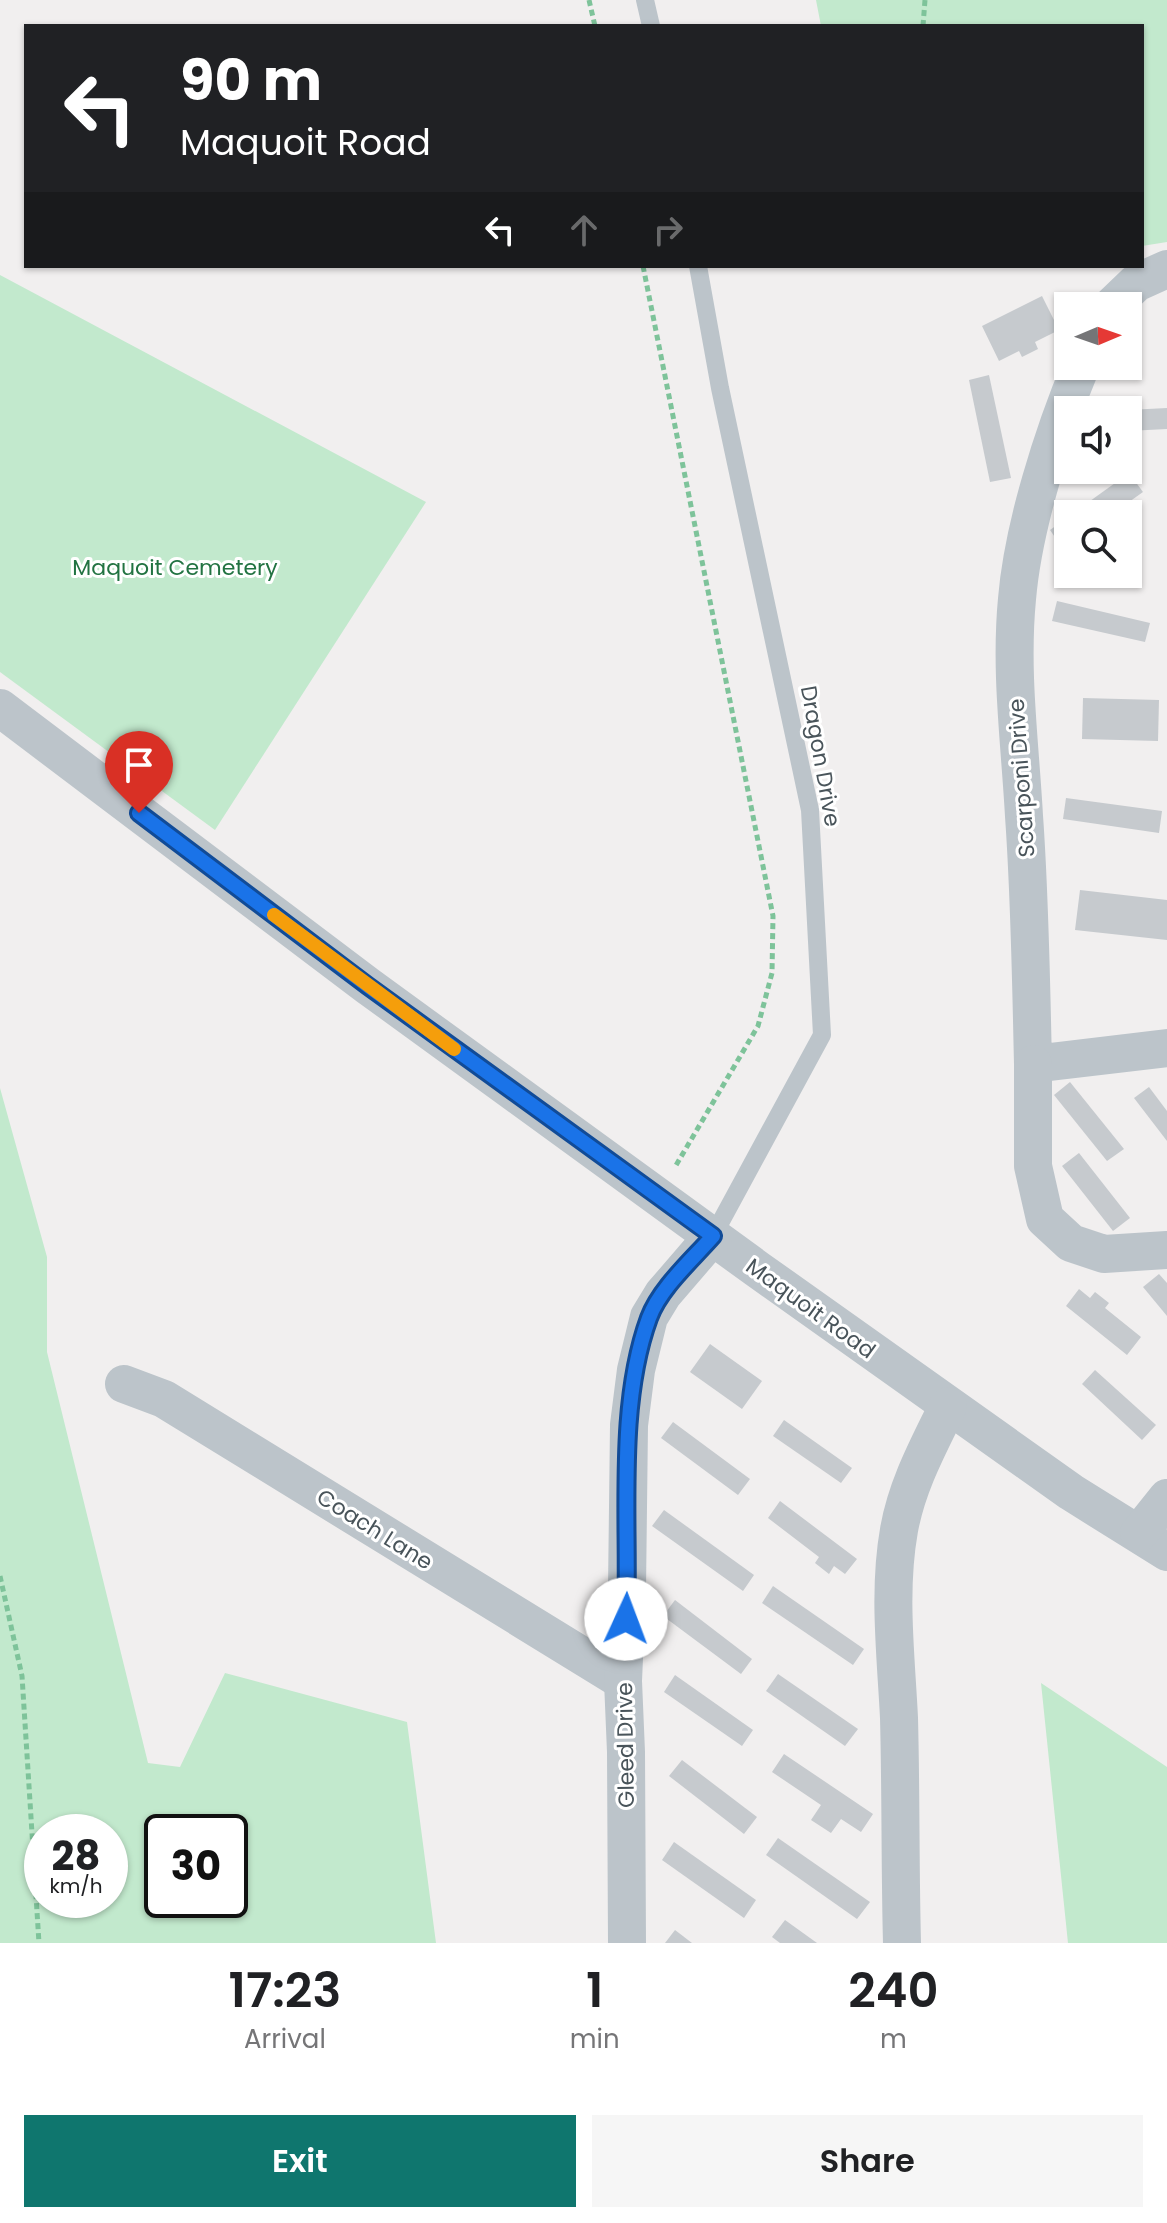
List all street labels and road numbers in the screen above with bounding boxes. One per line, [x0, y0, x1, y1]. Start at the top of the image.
street label: Dragon Drive [793, 683, 848, 829]
street label: Scarponi Drive [1000, 698, 1043, 858]
street label: Maquoit Road [740, 1251, 882, 1366]
street label: Coach Lane [311, 1481, 439, 1577]
street label: Gleed Drive [609, 1682, 642, 1808]

